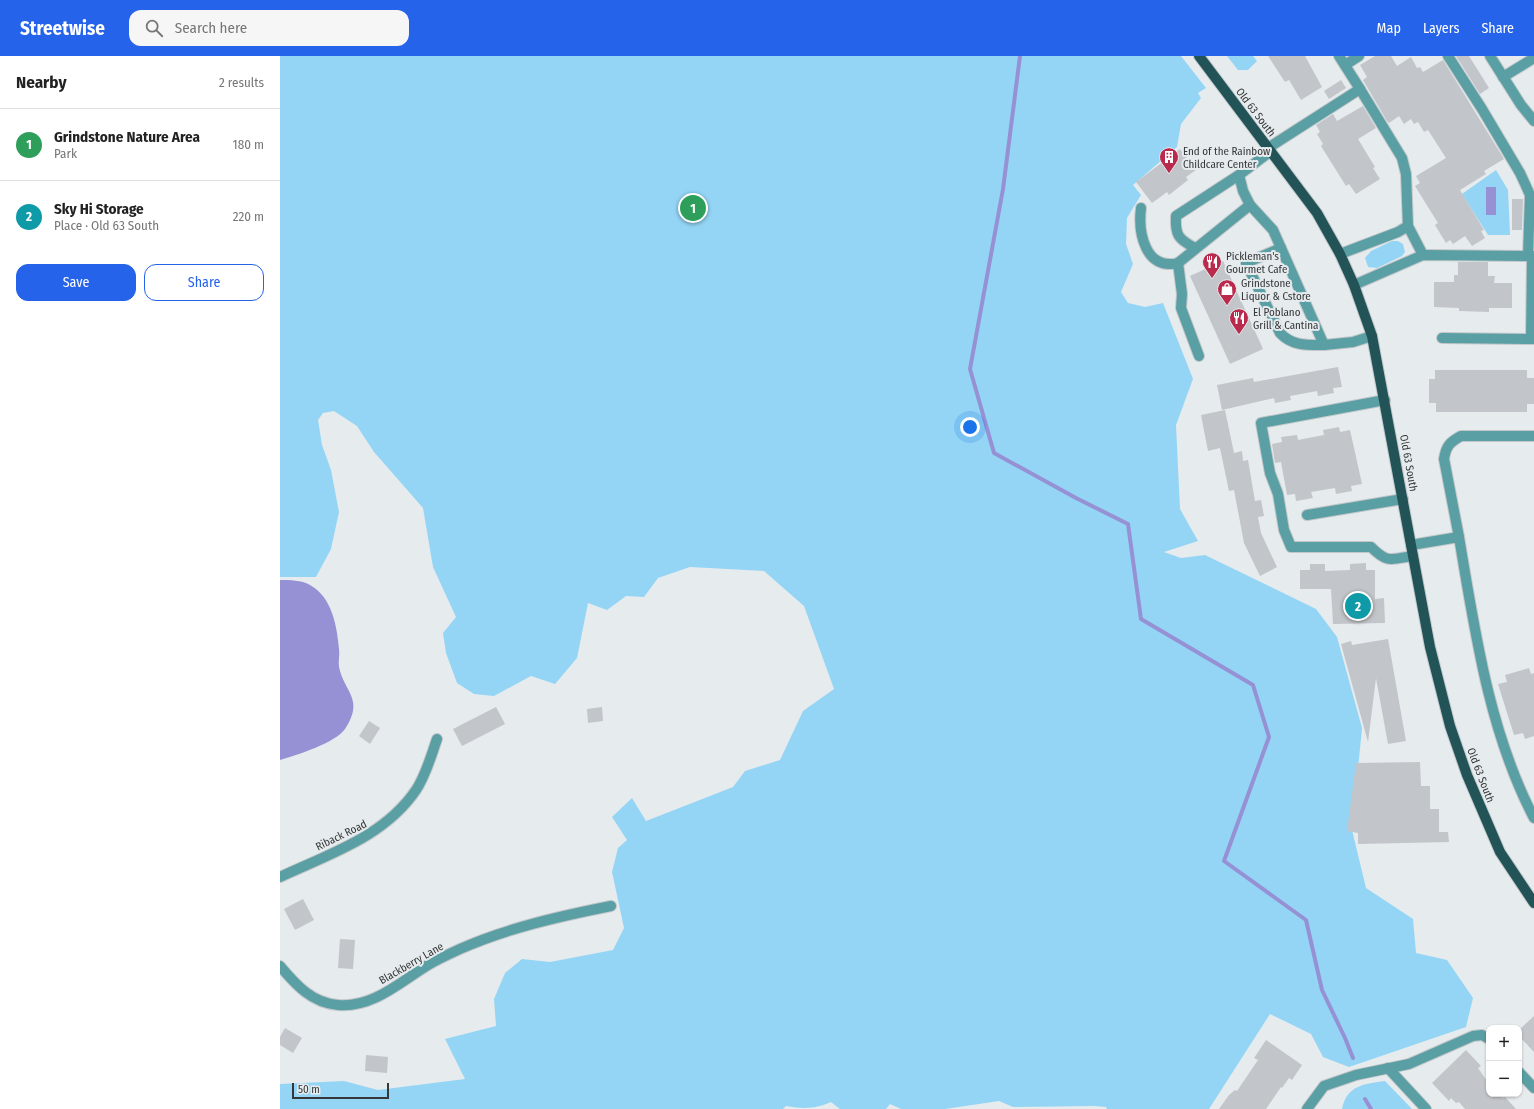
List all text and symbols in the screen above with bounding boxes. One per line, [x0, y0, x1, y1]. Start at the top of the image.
search box [129, 10, 409, 46]
text: Streetwise [20, 17, 105, 40]
icon: search [143, 17, 165, 39]
text: Search here [175, 19, 247, 37]
text: Map [1377, 20, 1401, 37]
text: Layers [1423, 20, 1459, 37]
text: Share [1481, 20, 1514, 37]
text: Nearby [16, 72, 67, 93]
text: 2 results [219, 75, 264, 90]
street label: Old 63 South [1233, 85, 1278, 139]
text: Grindstone Nature Area [54, 128, 200, 146]
text: 1 [26, 137, 32, 152]
text: 180 m [233, 137, 264, 152]
place label: End of the Rainbow Childcare Center [1183, 145, 1270, 171]
text: Park [54, 146, 77, 161]
building icon: End of the Rainbow Childcare Center [1158, 146, 1180, 174]
pin: 1 [680, 193, 706, 223]
text: Sky Hi Storage [54, 200, 144, 218]
text: 2 [26, 209, 32, 224]
text: 220 m [233, 209, 264, 224]
text: Place · Old 63 South [54, 218, 159, 233]
place label: Pickleman's Gourmet Cafe [1226, 250, 1287, 276]
restaurant icon: Pickleman's Gourmet Cafe [1201, 251, 1223, 279]
button: Save [16, 264, 136, 301]
button: Share [144, 264, 264, 301]
place label: Grindstone Liquor & Cstore [1241, 277, 1311, 303]
shop icon: Grindstone Liquor & Cstore [1216, 278, 1238, 306]
place label: El Poblano Grill & Cantina [1253, 306, 1318, 332]
restaurant icon: El Poblano Grill & Cantina [1228, 307, 1250, 335]
your location [960, 417, 980, 437]
street label: Old 63 South [1397, 434, 1420, 493]
pin: 2 [1345, 591, 1371, 621]
street label: Old 63 South [1464, 746, 1497, 804]
street label: Riback Road [314, 818, 369, 853]
street label: Blackberry Lane [377, 940, 446, 987]
map controls [1486, 1025, 1522, 1097]
button: + [1486, 1025, 1522, 1061]
button: − [1486, 1061, 1522, 1097]
scale bar [292, 1081, 389, 1100]
text: 50 m [298, 1083, 320, 1096]

